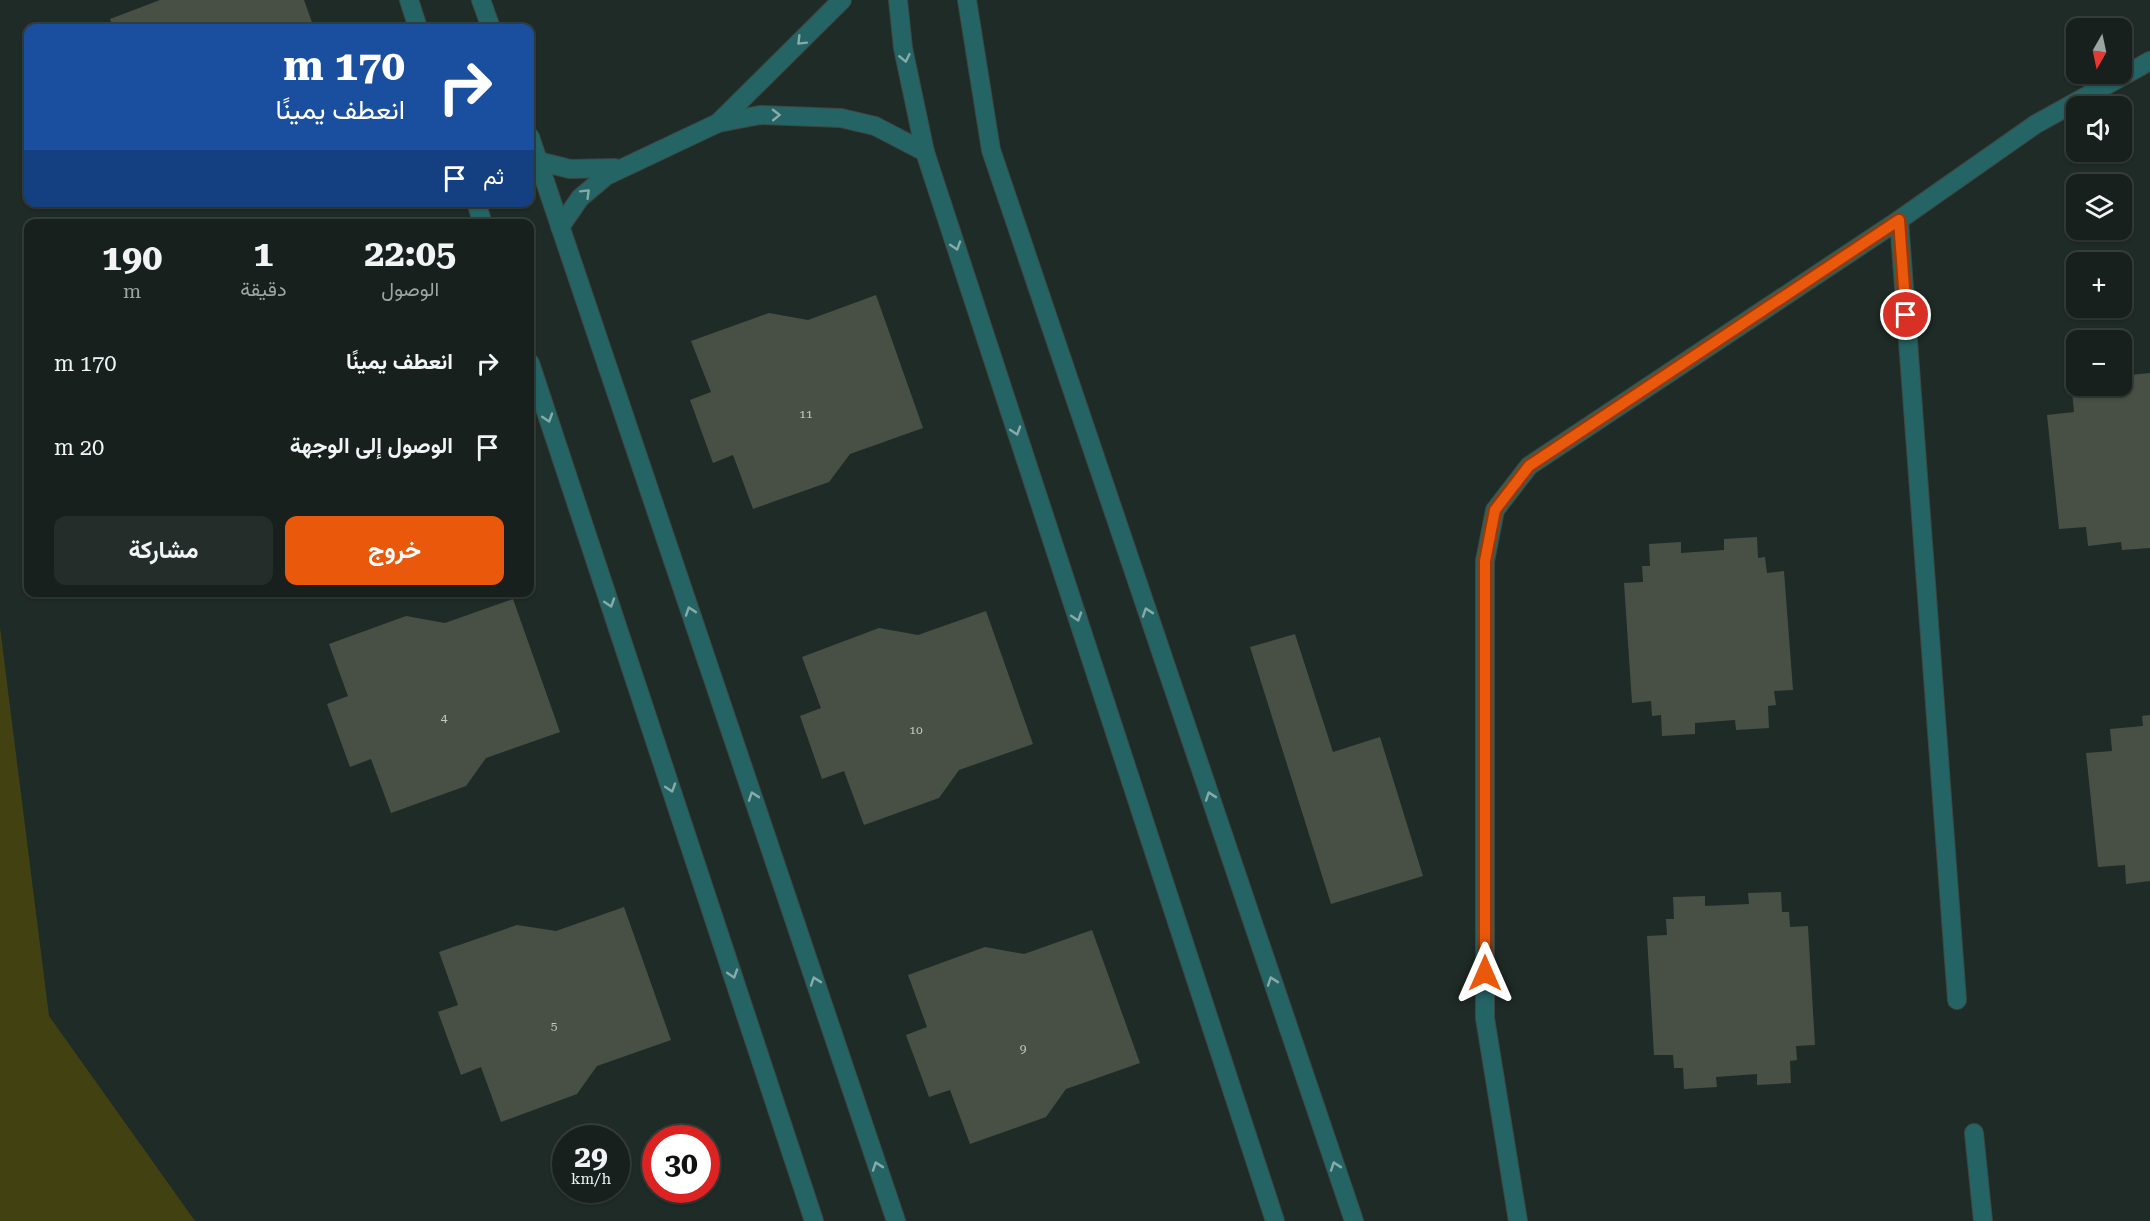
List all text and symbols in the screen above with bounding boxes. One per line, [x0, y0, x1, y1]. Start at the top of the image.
north arrow [2066, 18, 2132, 84]
map controls [2066, 18, 2132, 396]
one-way arrow [797, 34, 808, 45]
text: 170 m [283, 41, 405, 90]
icon: right [426, 48, 504, 126]
one-way arrow [898, 53, 911, 63]
text: انعطف يمينًا [276, 94, 405, 126]
button: sound [2066, 96, 2132, 162]
one-way arrow [772, 109, 781, 121]
icon: arrive [438, 162, 471, 195]
text: ثم [483, 164, 504, 189]
button: layers [2066, 174, 2132, 240]
one-way arrow [578, 189, 589, 200]
text: 1 [253, 233, 273, 275]
text: 22:05 [364, 233, 456, 275]
text: 190 [102, 237, 162, 279]
one-way arrow [949, 240, 961, 251]
button: + [2066, 252, 2132, 318]
text: دقيقة [240, 277, 286, 301]
text: الوصول [381, 277, 439, 301]
text: m [123, 279, 141, 303]
pin [1880, 289, 1931, 340]
icon: arrive [1889, 298, 1922, 331]
button: − [2066, 330, 2132, 396]
icon: right [471, 347, 504, 380]
text: انعطف يمينًا [346, 349, 453, 374]
text: 170 m [54, 351, 117, 376]
house number: 11 [799, 407, 813, 421]
one-way arrow [541, 412, 553, 423]
one-way arrow [1009, 425, 1022, 436]
icon: arrive [471, 431, 504, 464]
text: الوصول إلى الوجهة [290, 433, 453, 458]
text: 20 m [54, 435, 104, 460]
button: مشاركة [54, 516, 273, 585]
button: خروج [285, 516, 504, 585]
one-way arrow [602, 597, 615, 608]
one-way arrow [685, 606, 698, 617]
one-way arrow [1142, 607, 1155, 618]
one-way arrow [1070, 611, 1082, 622]
house number: 4 [441, 711, 448, 725]
house number: 10 [909, 723, 923, 737]
one-way arrow [664, 782, 677, 793]
one-way arrow [747, 791, 760, 802]
one-way arrow [1204, 791, 1217, 802]
position arrow [1453, 941, 1517, 1005]
one-way arrow [725, 968, 738, 978]
one-way arrow [809, 976, 822, 987]
one-way arrow [1267, 976, 1280, 987]
house number: 5 [551, 1019, 558, 1033]
house number: 9 [1020, 1042, 1027, 1056]
speed limit sign: 30 [642, 1125, 720, 1203]
text: 29 [574, 1139, 608, 1174]
one-way arrow [872, 1161, 885, 1172]
one-way arrow [1330, 1161, 1342, 1172]
text: km/h [571, 1170, 611, 1188]

